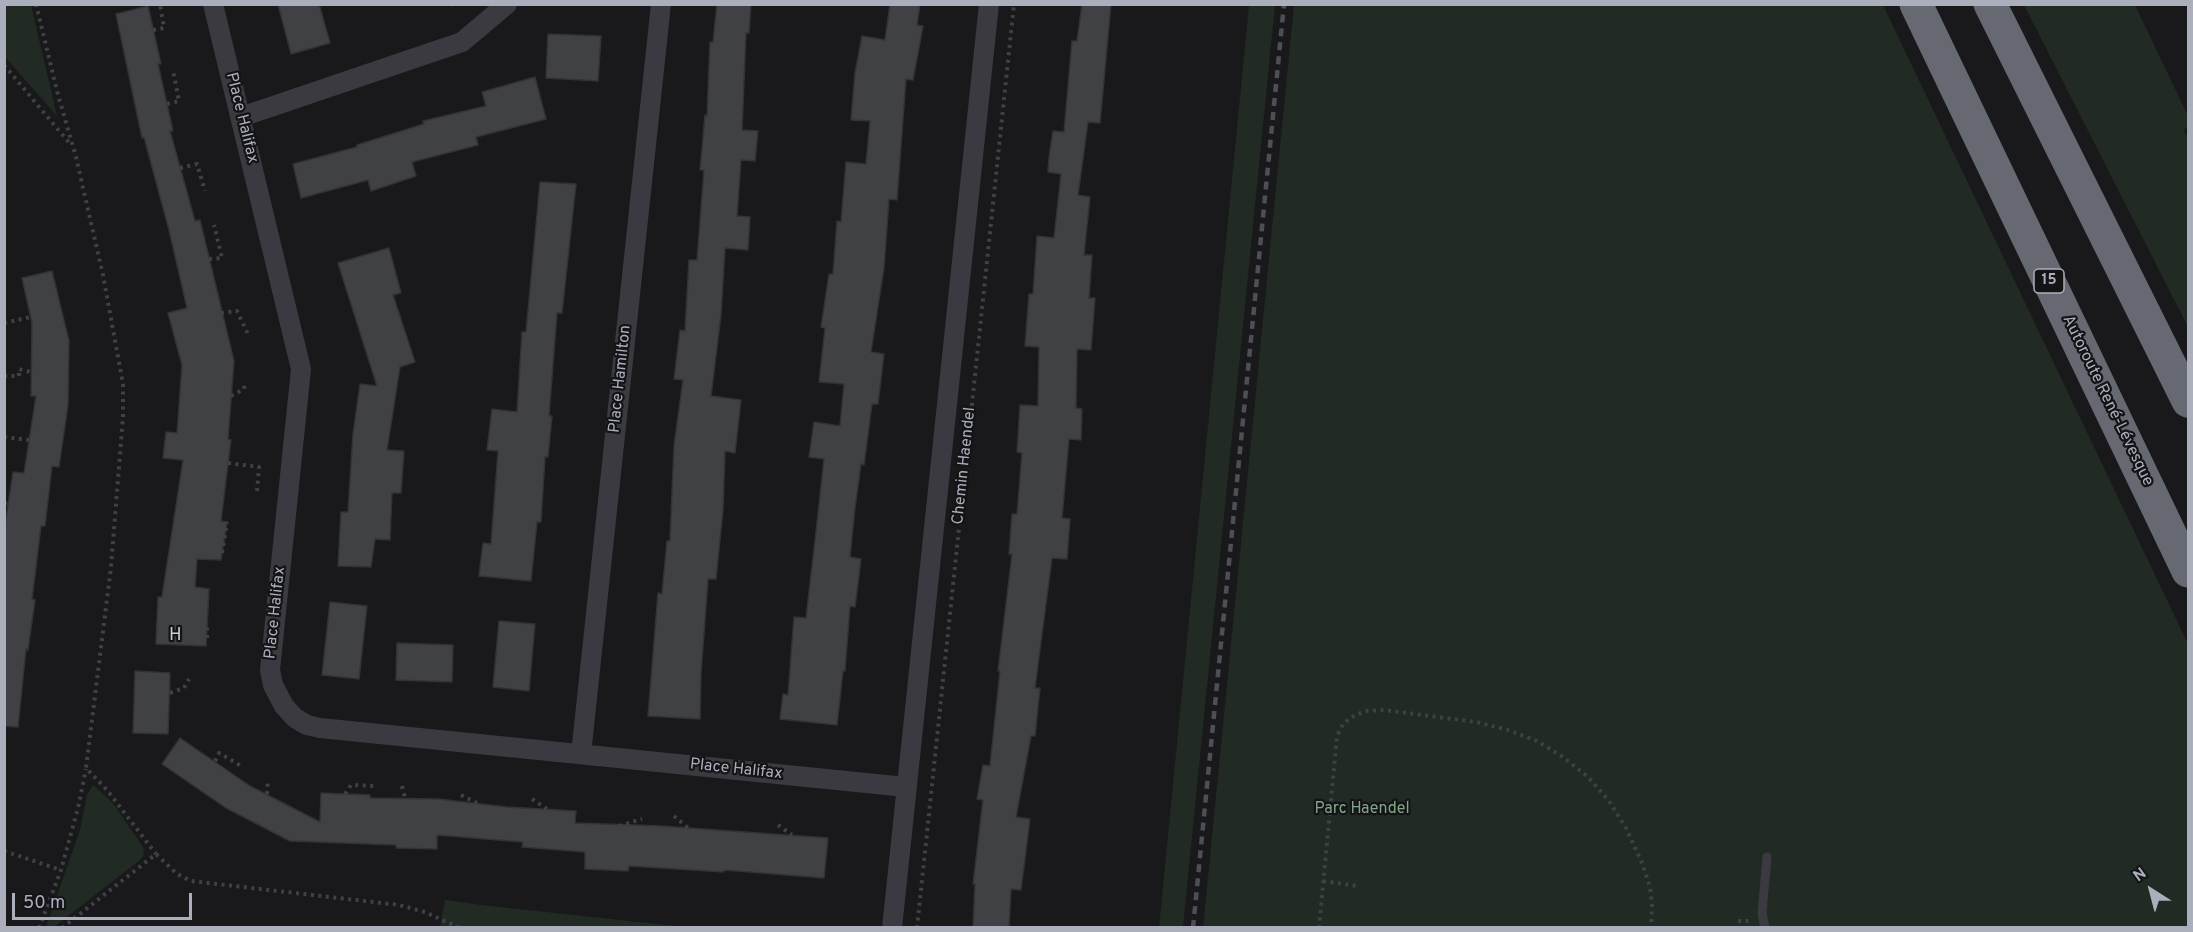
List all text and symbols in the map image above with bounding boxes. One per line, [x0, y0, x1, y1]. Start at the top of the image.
street label: Place Halifax [220, 71, 262, 165]
road number: 15 [2034, 269, 2064, 293]
street label: Autoroute René-Lévesque [2057, 312, 2157, 490]
street label: Place Hamilton [606, 324, 636, 434]
street label: Chemin Haendel [949, 406, 981, 526]
street label: Place Halifax [262, 566, 290, 660]
district label: H [169, 625, 183, 647]
street label: Place Halifax [689, 756, 783, 784]
park label: Parc Haendel [1314, 800, 1410, 820]
north arrow [2121, 860, 2181, 920]
text: N [2130, 864, 2151, 887]
scale bar [15, 881, 195, 919]
text: 50 m [23, 892, 65, 915]

